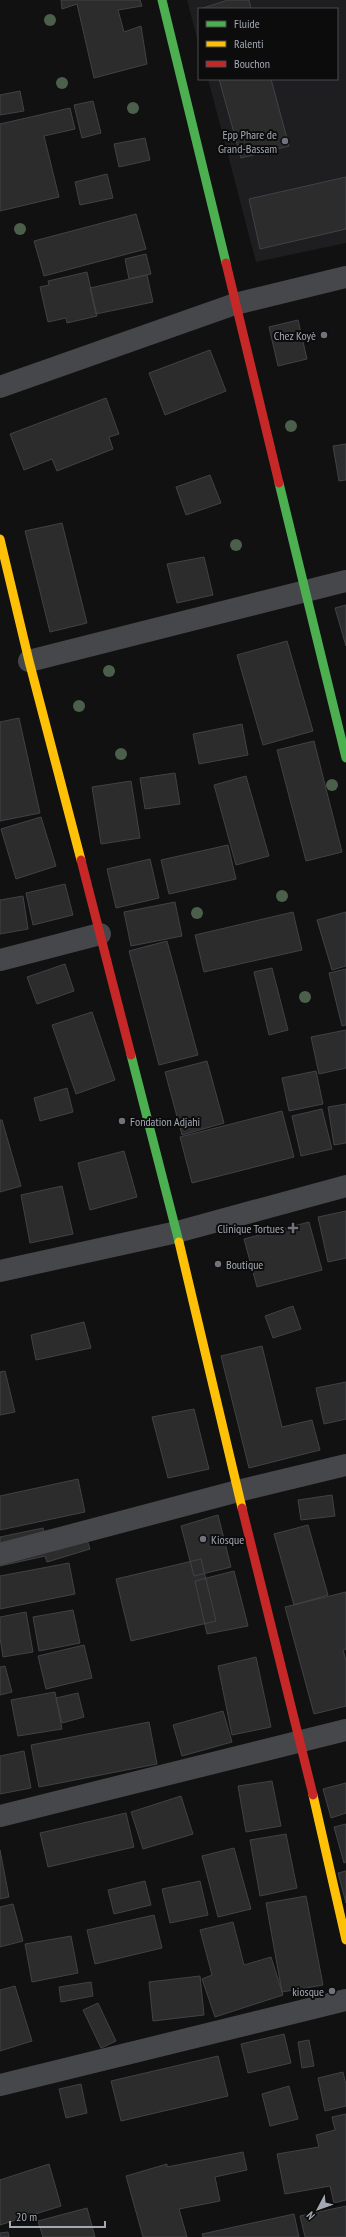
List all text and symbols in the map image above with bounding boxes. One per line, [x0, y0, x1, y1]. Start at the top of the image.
legend [198, 8, 338, 80]
text: Fluide [234, 16, 260, 31]
text: Ralenti [234, 36, 263, 51]
text: Bouchon [234, 56, 270, 71]
place label: Epp Phare de Grand-Bassam [218, 127, 277, 156]
marker: Epp Phare de Grand-Bassam [280, 136, 290, 146]
place label: Chez Koyè [274, 328, 316, 343]
marker: Chez Koyè [319, 330, 329, 340]
place label: Fondation Adjahi [130, 1114, 200, 1129]
marker: Fondation Adjahi [117, 1116, 127, 1126]
place label: Clinique Tortues [217, 1221, 284, 1236]
marker: Clinique Tortues [287, 1222, 299, 1234]
place label: Boutique [226, 1257, 263, 1272]
marker: Boutique [213, 1259, 223, 1269]
place label: Kiosque [211, 1532, 244, 1547]
marker: Kiosque [198, 1534, 208, 1544]
place label: kiosque [292, 1984, 324, 1999]
marker: kiosque [327, 1986, 337, 1996]
north arrow [298, 2189, 338, 2229]
scale bar [10, 2203, 105, 2229]
text: 20 m [16, 2209, 37, 2224]
text: N [303, 2209, 318, 2222]

